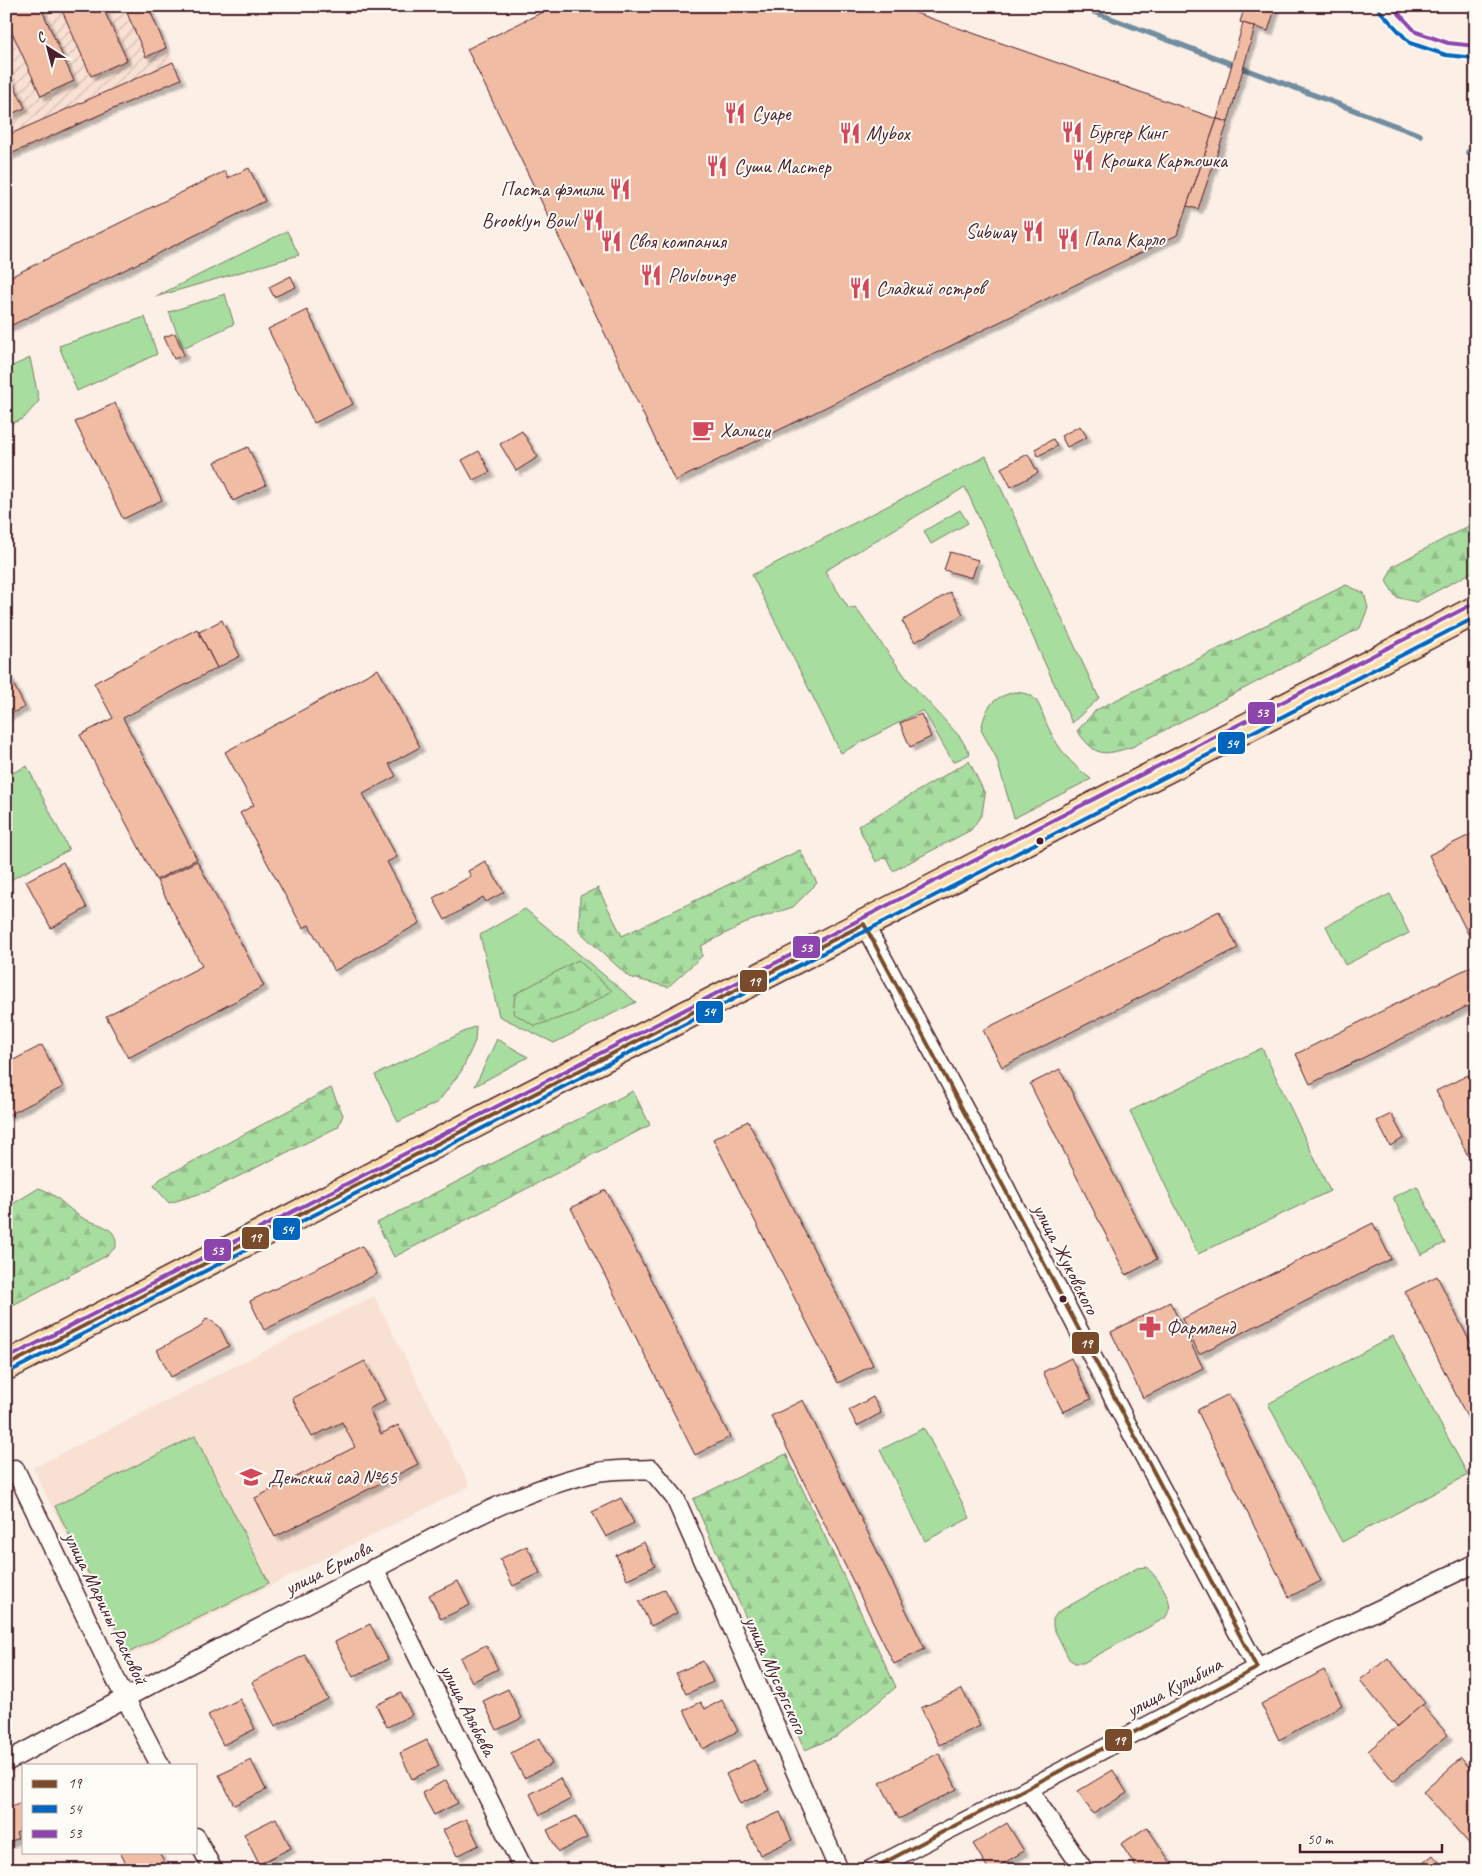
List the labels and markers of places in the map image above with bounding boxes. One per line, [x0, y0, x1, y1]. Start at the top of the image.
restaurant icon: Суаре [722, 100, 748, 126]
place label: Суаре [752, 101, 792, 126]
restaurant icon: Бургер Кинг [1059, 119, 1085, 145]
restaurant icon: Mybox [837, 120, 863, 146]
place label: Бургер Кинг [1088, 120, 1170, 145]
place label: Mybox [866, 121, 912, 146]
restaurant icon: Крошка Картошка [1070, 147, 1096, 173]
place label: Крошка Картошка [1100, 148, 1229, 173]
restaurant icon: Суши Мастер [704, 153, 730, 179]
place label: Суши Мастер [734, 154, 832, 179]
restaurant icon: Паста фэмили [607, 176, 633, 202]
place label: Паста фэмили [501, 177, 605, 202]
restaurant icon: Brooklyn Bowl [580, 207, 606, 233]
place label: Brooklyn Bowl [482, 208, 580, 233]
restaurant icon: Subway [1020, 218, 1046, 244]
place label: Subway [966, 219, 1018, 244]
restaurant icon: Папа Карло [1055, 226, 1081, 252]
place label: Папа Карло [1084, 227, 1166, 252]
restaurant icon: Своя компания [598, 228, 624, 254]
place label: Своя компания [628, 229, 728, 254]
restaurant icon: Plovlounge [638, 262, 664, 288]
place label: Plovlounge [668, 263, 736, 288]
restaurant icon: Сладкий остров [847, 275, 873, 301]
place label: Сладкий остров [876, 276, 989, 301]
cafe icon: Халиси [690, 417, 716, 443]
place label: Халиси [720, 418, 772, 443]
unlabelled marker [1035, 836, 1045, 846]
unlabelled marker [1058, 1294, 1068, 1304]
pharmacy icon: Фармленд [1137, 1314, 1163, 1340]
place label: Фармленд [1166, 1315, 1236, 1340]
school or university icon: Детский сад №65 [238, 1464, 264, 1490]
place label: Детский сад №65 [268, 1465, 398, 1490]

